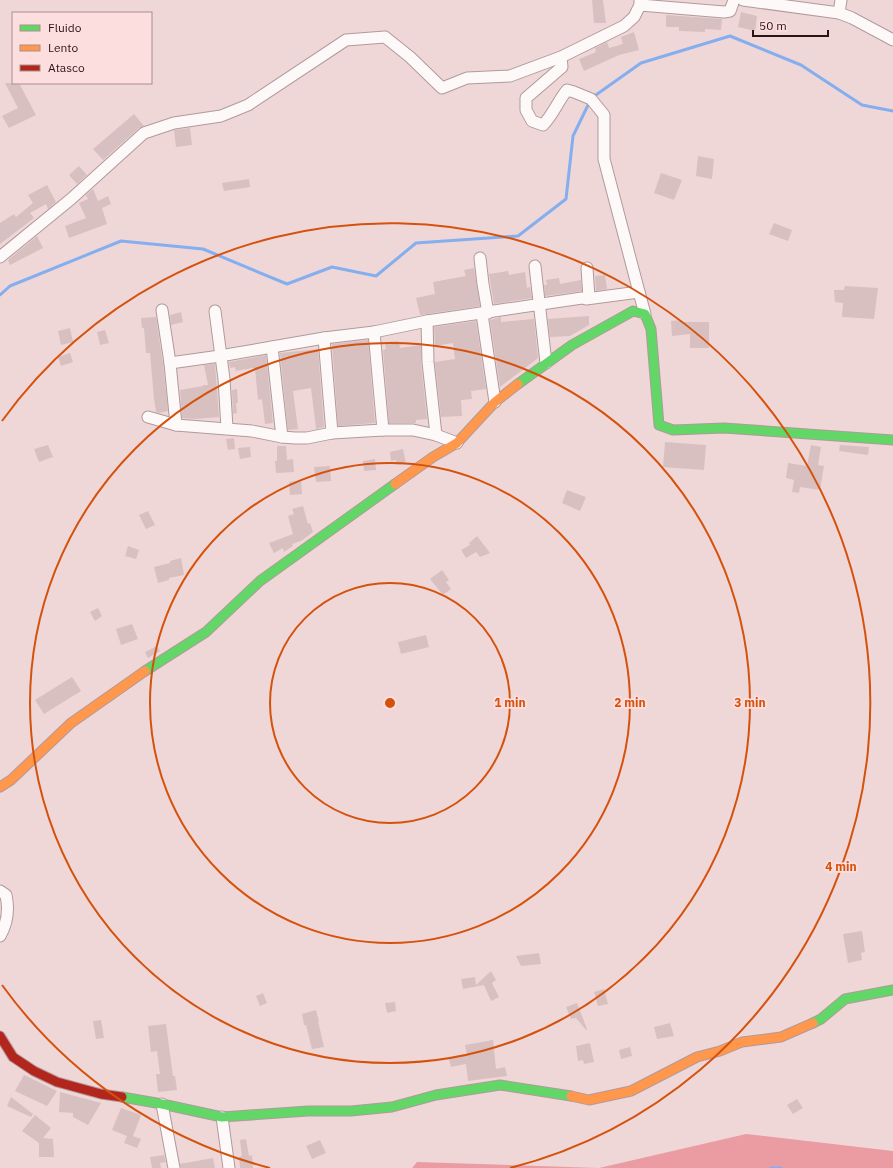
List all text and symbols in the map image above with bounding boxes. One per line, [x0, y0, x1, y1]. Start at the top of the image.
legend [12, 12, 152, 84]
scale bar [753, 12, 828, 38]
text: 50 m [759, 18, 787, 33]
text: Fluido [48, 20, 82, 35]
text: Lento [48, 40, 78, 55]
text: Atasco [48, 60, 85, 75]
text: 1 min [494, 695, 526, 710]
text: 2 min [614, 695, 646, 710]
text: 3 min [734, 695, 766, 710]
centre of rings [383, 696, 397, 710]
text: 4 min [825, 859, 857, 874]

